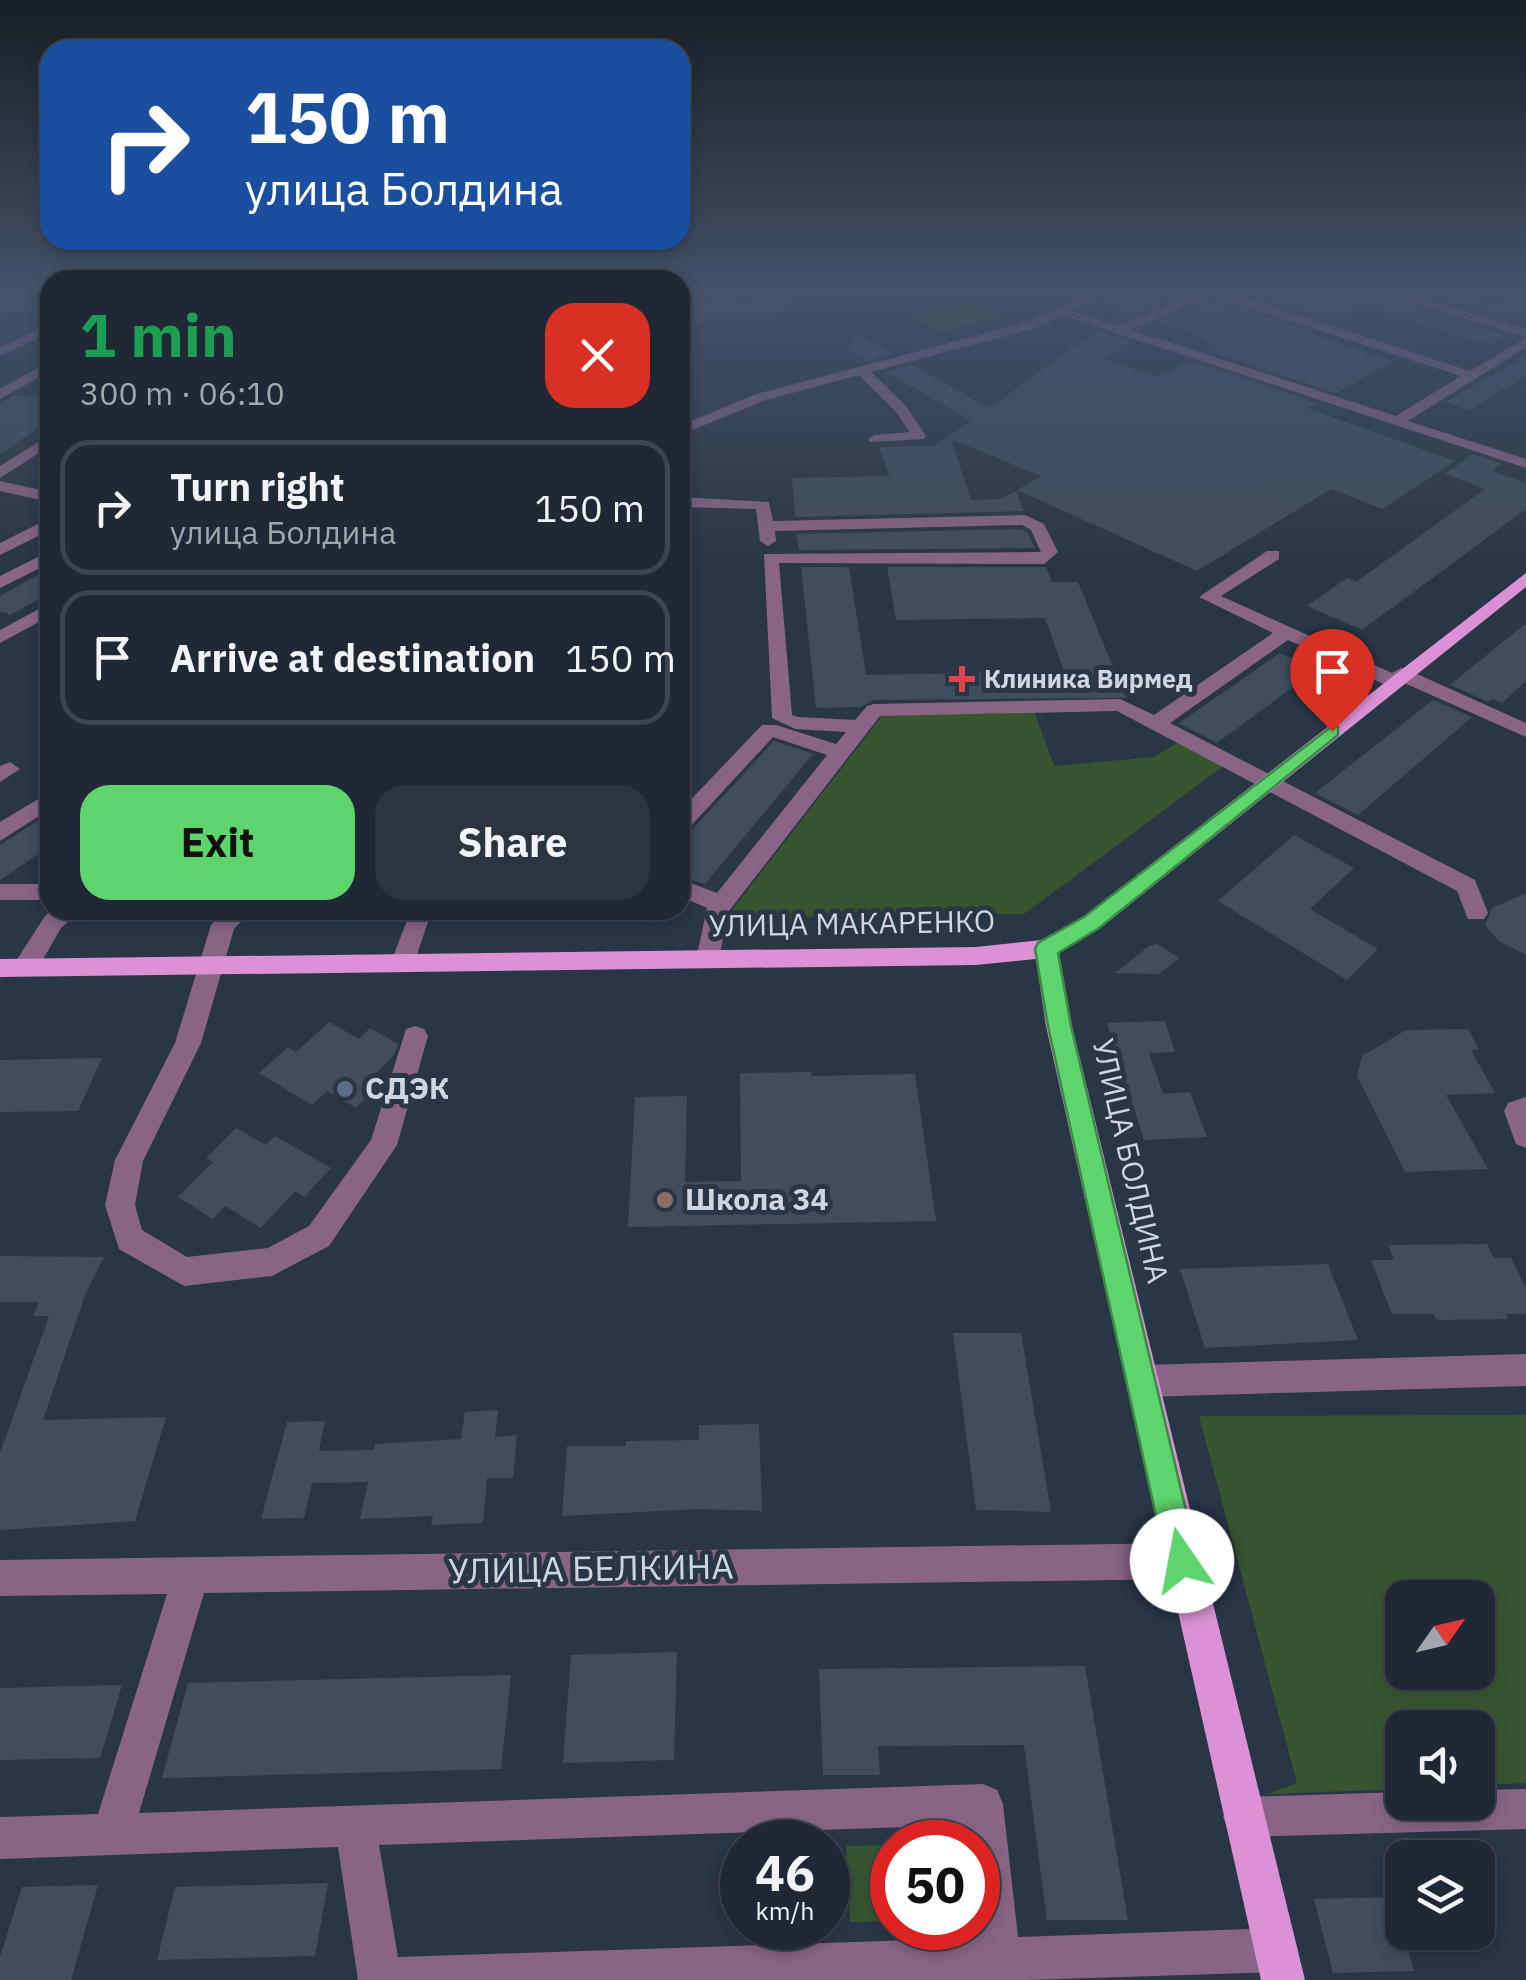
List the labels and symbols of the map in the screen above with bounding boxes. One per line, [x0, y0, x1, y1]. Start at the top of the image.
pin [1290, 629, 1375, 732]
place label: Клиника Вирмед [984, 662, 1193, 695]
marker: Клиника Вирмед [949, 666, 975, 692]
street label: УЛИЦА МАКАРЕНКО [709, 901, 995, 944]
street label: УЛИЦА БОЛДИНА [1084, 1035, 1179, 1287]
place label: СДЭК [365, 1068, 449, 1107]
marker: СДЭК [334, 1078, 356, 1100]
place label: Школа 34 [685, 1179, 828, 1218]
marker: Школа 34 [654, 1189, 676, 1211]
position arrow [1130, 1509, 1234, 1613]
street label: УЛИЦА БЕЛКИНА [448, 1543, 734, 1593]
north arrow [1385, 1580, 1495, 1690]
speed limit sign: 50 [870, 1820, 1000, 1950]

